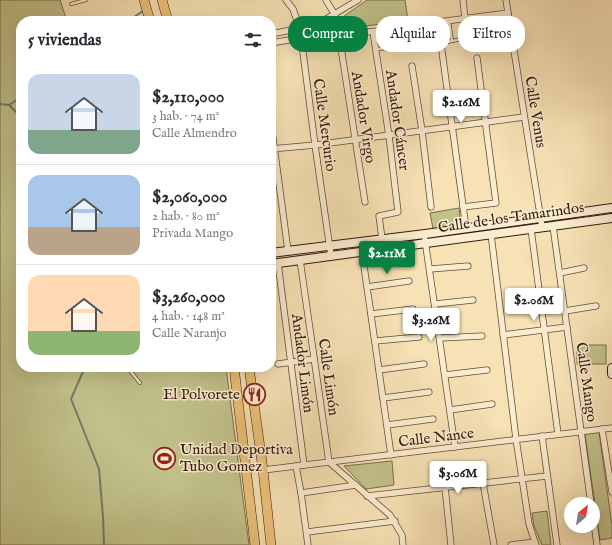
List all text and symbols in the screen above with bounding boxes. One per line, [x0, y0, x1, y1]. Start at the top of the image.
chip: Comprar [288, 16, 368, 52]
chip: Alquilar [376, 16, 450, 52]
chip: Filtros [458, 16, 525, 52]
icon: filters [242, 29, 264, 51]
text: 5 viviendas [28, 30, 101, 51]
street label: Andador Cáncer [381, 68, 414, 172]
street label: Andador Virgo [347, 69, 380, 164]
street label: Calle Venus [520, 75, 551, 149]
street label: Calle Mercurio [309, 77, 340, 173]
text: $2,110,000 [152, 87, 224, 108]
icon: home [60, 90, 108, 138]
pin: $2.16M [428, 90, 494, 124]
text: $2.16M [442, 94, 480, 111]
text: 3 hab. · 74 m² [152, 108, 219, 125]
text: Calle Almendro [152, 125, 237, 142]
text: $2,060,000 [152, 187, 227, 208]
icon: home [60, 191, 108, 239]
street label: Calle de los Tamarindos [437, 198, 585, 237]
text: 2 hab. · 80 m² [152, 208, 220, 225]
text: Privada Mango [152, 225, 233, 242]
pin: $2.11M [354, 241, 420, 275]
text: $2.11M [368, 245, 406, 262]
text: $3,260,000 [152, 287, 225, 308]
pin: $2.06M [501, 288, 567, 322]
icon: home [60, 291, 108, 339]
text: $2.06M [514, 292, 554, 309]
text: 4 hab. · 148 m² [152, 308, 225, 325]
pin: $3.26M [398, 308, 464, 342]
street label: Andador Limón [287, 311, 318, 414]
text: $3.26M [412, 312, 450, 329]
text: Calle Naranjo [152, 325, 227, 342]
street label: Calle Limón [314, 337, 343, 417]
street label: Calle Mango [572, 341, 601, 423]
restaurant icon: El Polvorete [242, 381, 268, 407]
place label: El Polvorete [163, 385, 240, 404]
street label: Calle Nance [397, 423, 475, 452]
place label: Unidad Deportiva Tubo Gomez [180, 440, 293, 476]
sports icon: Unidad Deportiva Tubo Gomez [151, 445, 177, 471]
pin: $3.06M [425, 461, 491, 495]
text: $3.06M [439, 465, 477, 482]
north arrow [564, 497, 600, 533]
map controls [564, 497, 600, 533]

